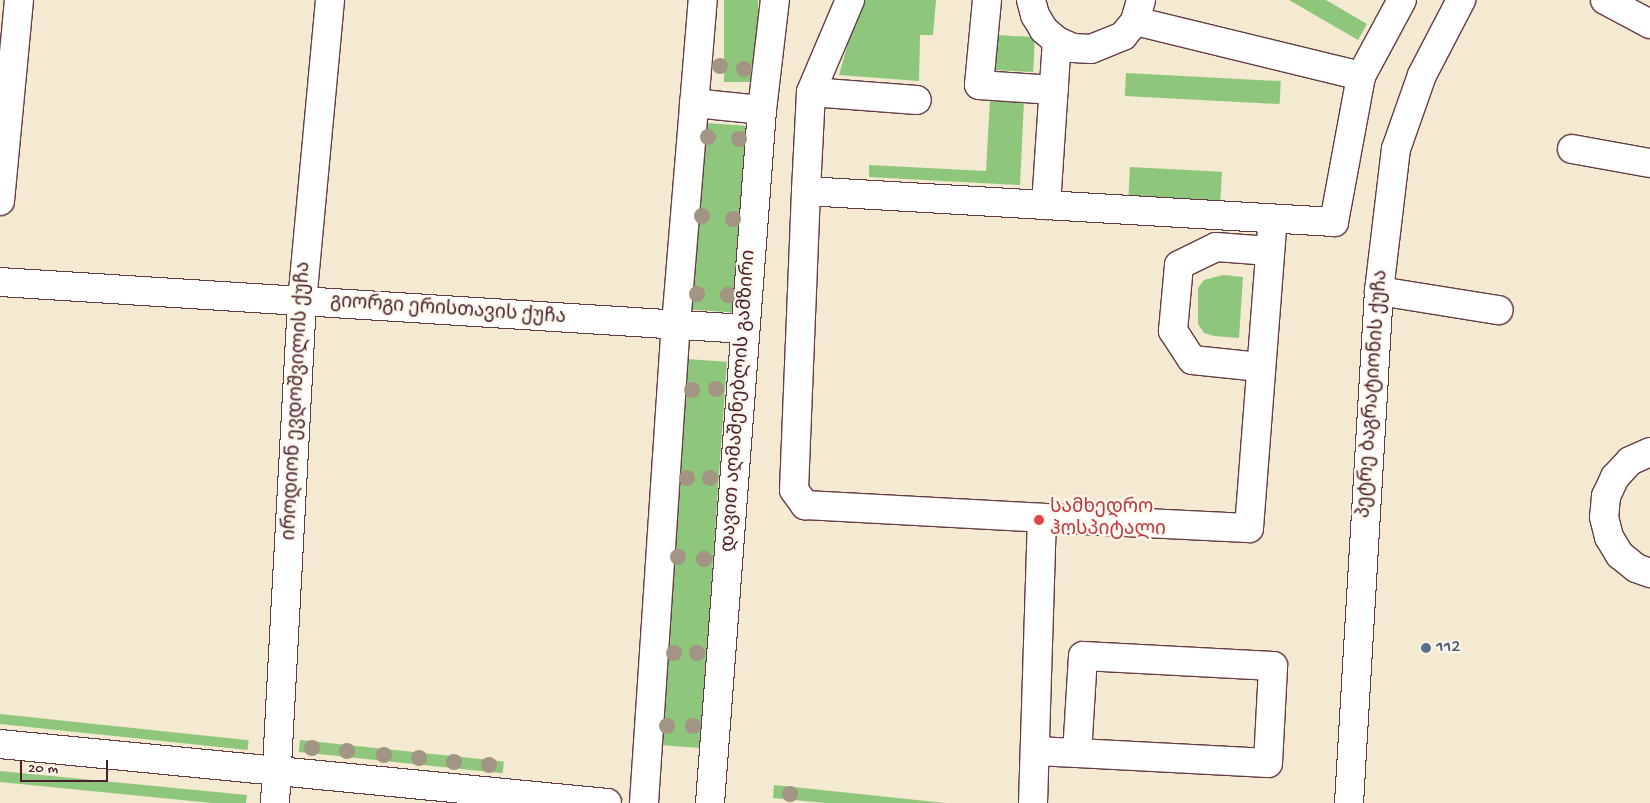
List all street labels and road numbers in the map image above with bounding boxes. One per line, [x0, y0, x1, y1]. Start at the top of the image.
street label: დავით აღმაშენებლის გამზირი [718, 249, 762, 553]
street label: იროდიონ ევდოშვილის ქუჩა [279, 261, 317, 541]
street label: პეტრე ბაგრატიონის ქუჩა [1354, 269, 1394, 519]
street label: გიორგი ერისთავის ქუჩა [329, 291, 567, 331]

